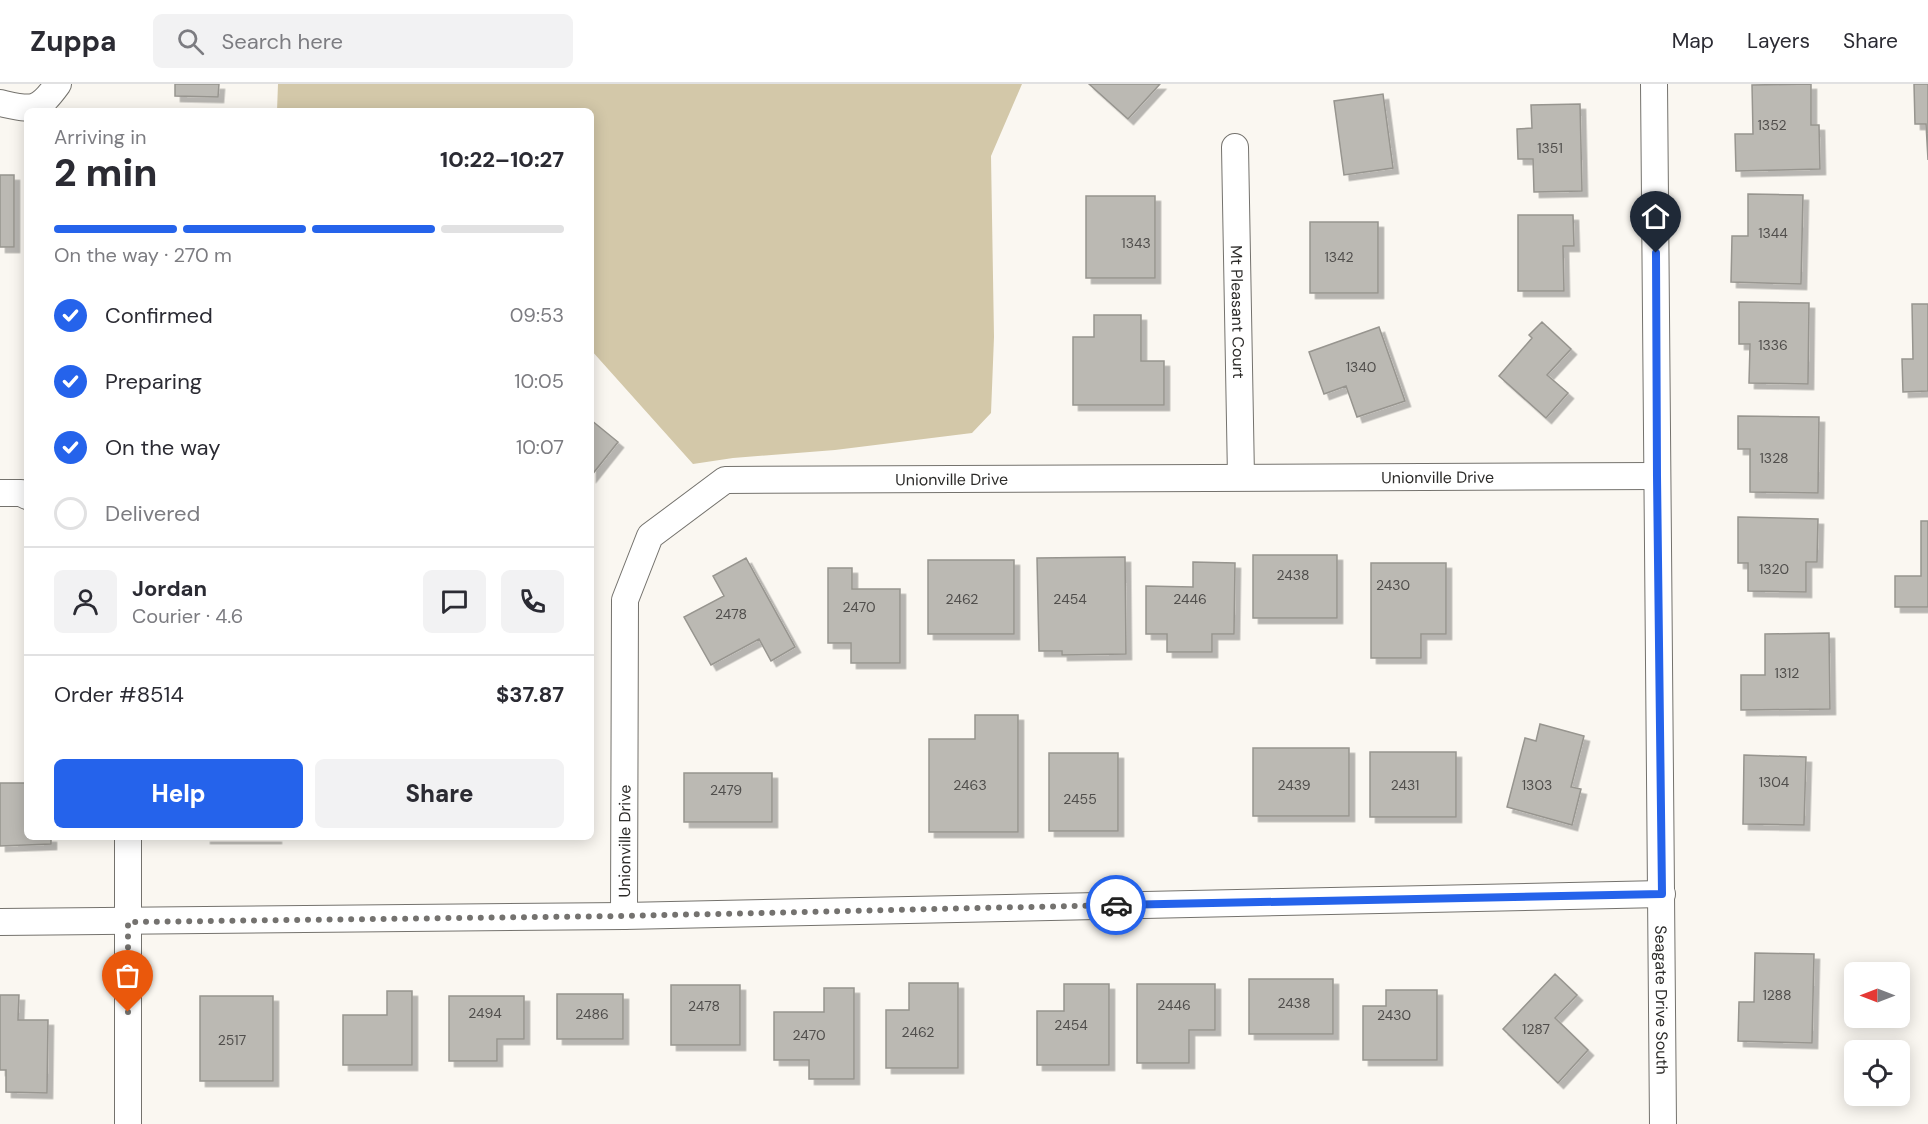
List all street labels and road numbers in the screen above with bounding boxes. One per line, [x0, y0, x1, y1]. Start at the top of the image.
street label: Mt Pleasant Court [1226, 245, 1249, 379]
street label: Unionville Drive [1381, 467, 1494, 488]
street label: Unionville Drive [895, 469, 1008, 490]
street label: Unionville Drive [614, 785, 635, 897]
street label: Seagate Drive South [1650, 925, 1673, 1075]

